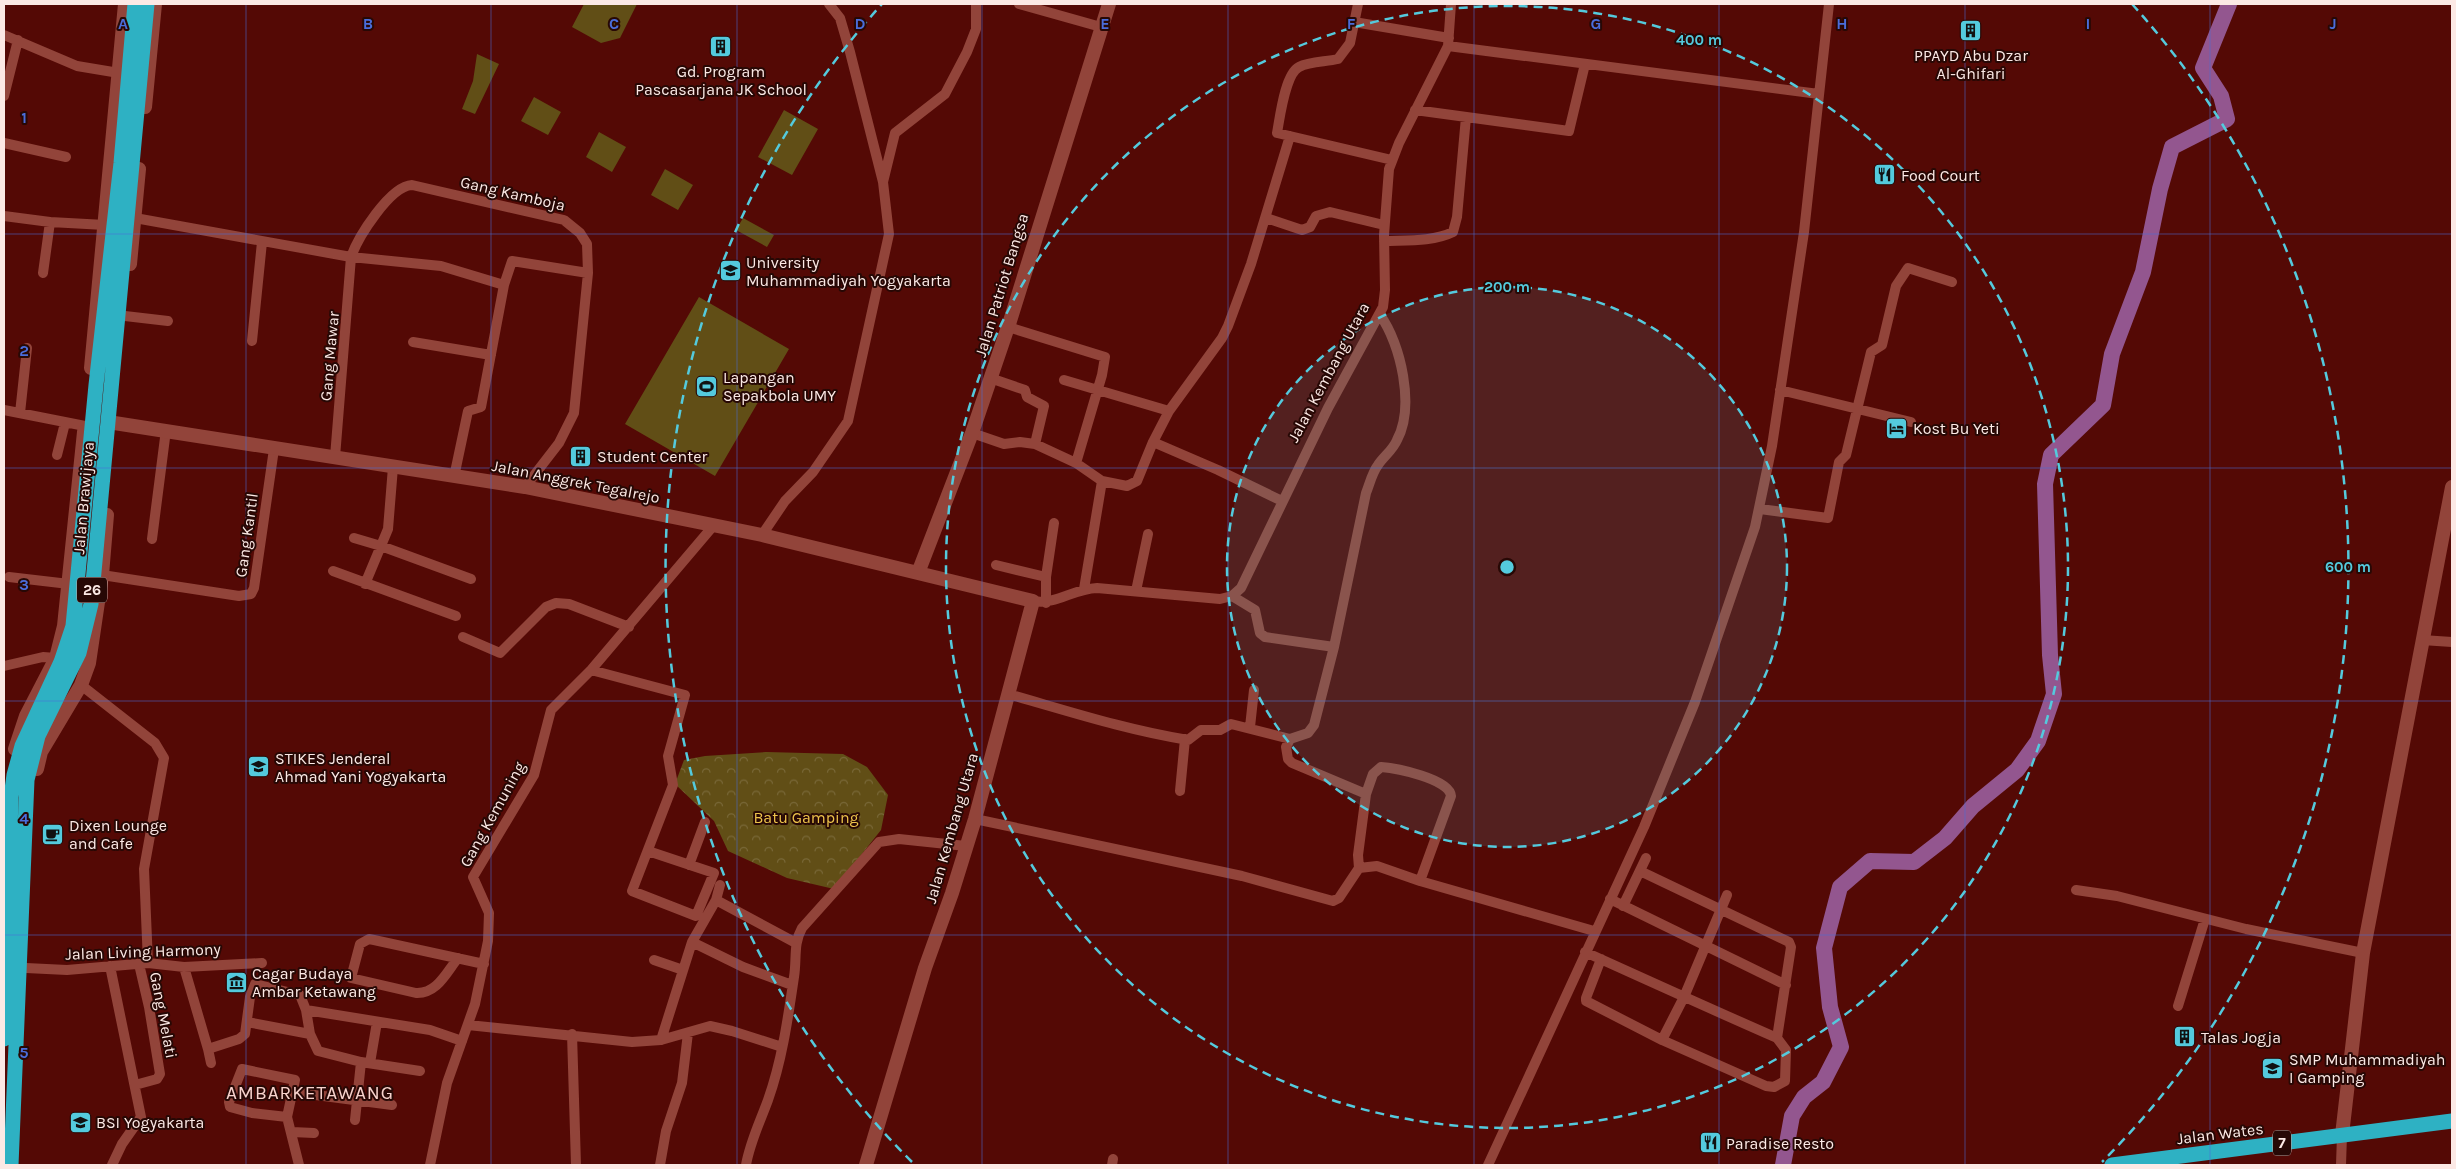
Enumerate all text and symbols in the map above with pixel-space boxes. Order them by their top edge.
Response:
text: A [118,14,128,33]
text: B [363,14,373,33]
text: C [609,14,619,33]
text: D [855,14,866,33]
text: E [1100,14,1110,33]
text: F [1347,14,1356,33]
text: G [1591,14,1601,33]
text: H [1836,14,1848,33]
text: I [2086,14,2090,33]
text: J [2329,14,2337,33]
building icon: PPAYD Abu Dzar Al-Ghifari [1959,19,1983,43]
text: 400 m [1676,31,1722,49]
building icon: Gd. Program Pascasarjana JK School [709,35,733,59]
place label: PPAYD Abu Dzar Al-Ghifari [1914,46,2028,83]
place label: Gd. Program Pascasarjana JK School [635,62,807,99]
text: 1 [21,108,27,127]
restaurant icon: Food Court [1873,163,1897,187]
place label: Food Court [1901,166,1980,185]
street label: Gang Kamboja [459,172,567,215]
street label: Jalan Patriot Bangsa [971,211,1032,359]
place label: University Muhammadiyah Yogyakarta [746,253,951,290]
school or university icon: University Muhammadiyah Yogyakarta [718,259,742,283]
text: 200 m [1484,278,1530,296]
street label: Jalan Kembang Utara [1284,299,1373,445]
street label: Gang Mawar [316,310,343,402]
text: 2 [19,341,29,360]
place label: Lapangan Sepakbola UMY [723,368,836,405]
sports icon: Lapangan Sepakbola UMY [695,374,719,398]
hotel icon: Kost Bu Yeti [1885,416,1909,440]
place label: Kost Bu Yeti [1913,419,2000,438]
street label: Jalan Brawijaya [69,441,98,555]
building icon: Student Center [569,444,593,468]
place label: Student Center [597,447,707,466]
street label: Jalan Anggrek Tegalrejo [490,456,662,507]
street label: Gang Kantil [231,492,262,579]
centre of rings [1498,558,1516,576]
text: 600 m [2325,558,2371,576]
text: 3 [19,575,29,594]
road number: 26 [77,578,107,602]
place label: STIKES Jenderal Ahmad Yani Yogyakarta [275,749,446,786]
street label: Jalan Kembang Utara [921,751,982,906]
school or university icon: STIKES Jenderal Ahmad Yani Yogyakarta [247,755,271,779]
street label: Gang Kemuning [456,758,529,870]
park label: Batu Gamping [753,808,859,827]
text: 4 [19,809,29,828]
place label: Dixen Lounge and Cafe [69,816,167,853]
cafe icon: Dixen Lounge and Cafe [41,822,65,846]
street label: Jalan Living Harmony [65,939,222,964]
place label: Cagar Budaya Ambar Ketawang [252,964,376,1001]
street label: Gang Melati [146,970,181,1060]
museum icon: Cagar Budaya Ambar Ketawang [224,970,248,994]
building icon: Talas Jogja [2173,1025,2197,1049]
place label: Talas Jogja [2201,1028,2281,1047]
text: 5 [19,1043,29,1062]
place label: SMP Muhammadiyah I Gamping [2289,1050,2446,1087]
school or university icon: SMP Muhammadiyah I Gamping [2261,1056,2285,1080]
district label: AMBARKETAWANG [226,1082,394,1104]
school or university icon: BSI Yogyakarta [68,1110,92,1134]
place label: BSI Yogyakarta [96,1113,204,1132]
street label: Jalan Wates [2176,1119,2265,1148]
road number: 7 [2273,1130,2291,1156]
restaurant icon: Paradise Resto [1698,1131,1722,1155]
place label: Paradise Resto [1726,1134,1834,1153]

